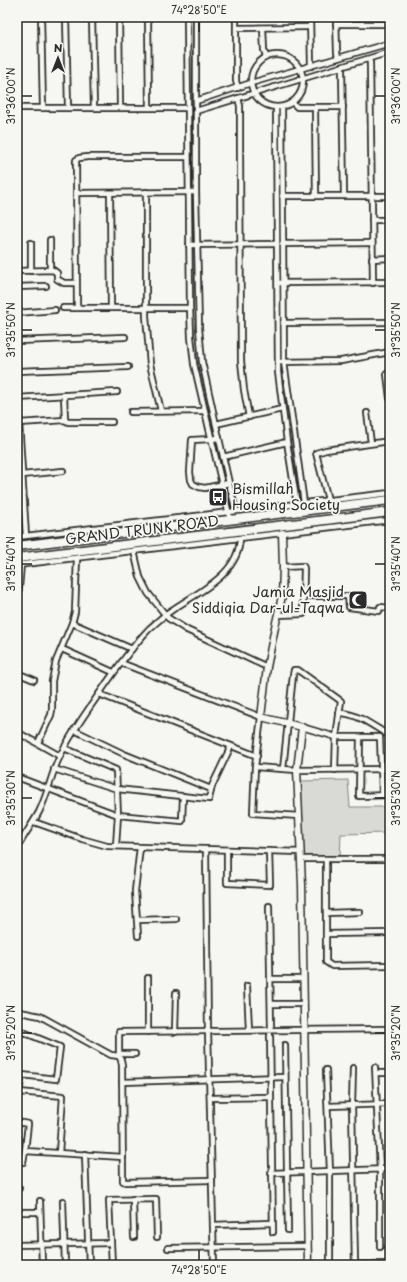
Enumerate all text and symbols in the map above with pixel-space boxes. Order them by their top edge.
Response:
text: 74°28'50"E [171,2,227,17]
north arrow [38,38,78,78]
text: N [54,39,63,56]
text: 31°36'00"N [3,67,18,125]
text: 31°36'00"N [388,67,403,125]
text: 31°35'50"N [3,302,18,358]
text: 31°35'50"N [388,302,403,358]
place label: Bismillah Housing Society [232,478,340,515]
bus stop icon: Bismillah Housing Society [207,486,229,508]
street label: GRAND TRUNK ROAD [64,510,220,549]
text: 31°35'40"N [3,536,18,592]
text: 31°35'40"N [388,536,403,592]
place label: Jamia Masjid Siddiqia Dar-ul-Taqwa [192,581,344,618]
mosque icon: Jamia Masjid Siddiqia Dar-ul-Taqwa [347,589,369,611]
text: 31°35'30"N [3,770,18,826]
text: 31°35'30"N [388,770,403,826]
text: 31°35'20"N [3,1005,18,1061]
text: 31°35'20"N [388,1005,403,1061]
text: 74°28'50"E [171,1262,227,1277]

